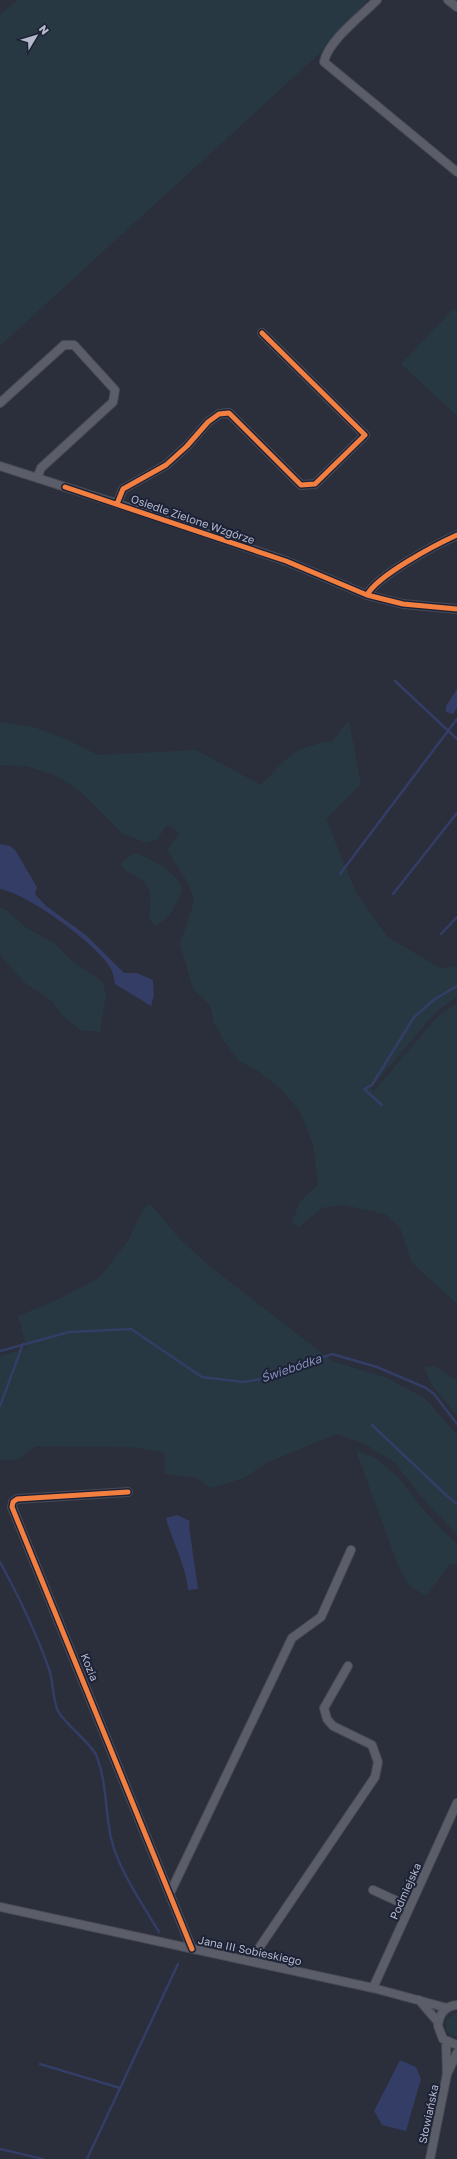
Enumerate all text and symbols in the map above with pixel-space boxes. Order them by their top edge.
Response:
north arrow [16,16,56,56]
text: N [37,22,52,37]
street label: Osiedle Zielone Wzgórze [129,492,257,546]
water label: Świebódka [259,1350,324,1385]
street label: Kozia [79,1651,101,1683]
street label: Podmiejska [387,1861,423,1921]
street label: Jana III Sobieskiego [197,1933,303,1967]
street label: Słowiańska [415,2083,441,2145]

